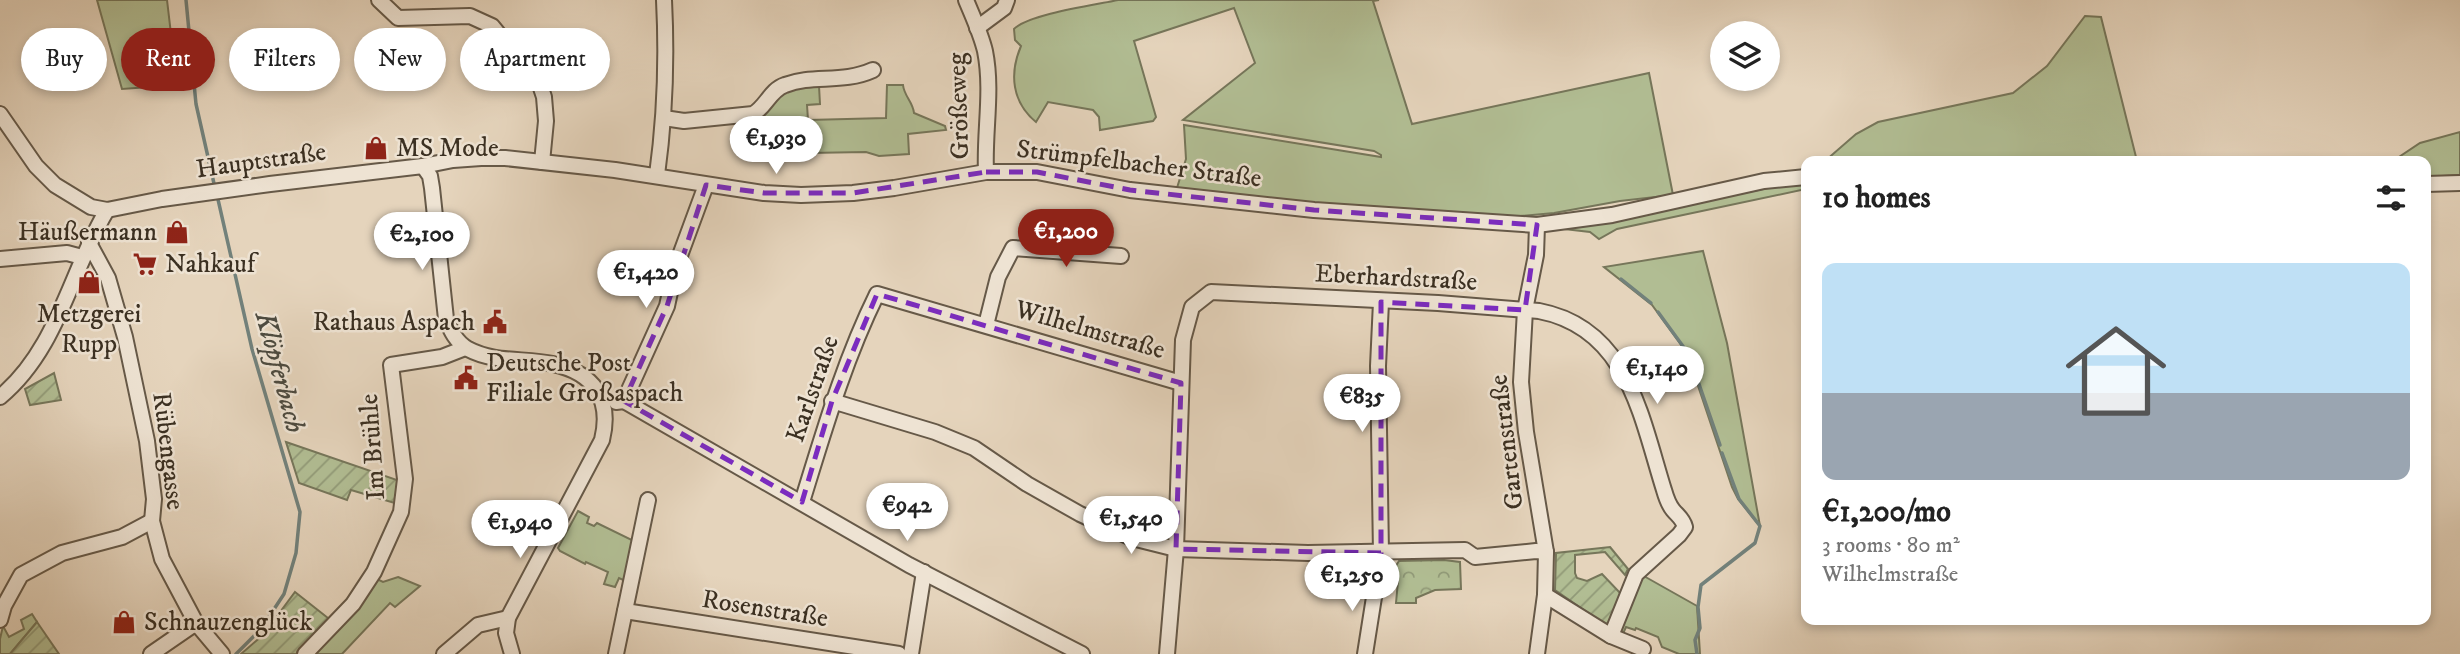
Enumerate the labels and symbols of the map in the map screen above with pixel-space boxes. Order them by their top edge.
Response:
street label: Größeweg [941,52,977,160]
pin: €1,930 [719,116,833,176]
place label: MS Mode [396,132,499,165]
street label: Strümpfelbacher Straße [1015,133,1263,195]
shop icon: MS Mode [362,134,390,162]
street label: Hauptstraße [194,136,328,186]
pin: €1,200 [1009,210,1123,269]
pin: €2,100 [365,212,479,272]
place label: Häußermann [18,216,157,249]
shop icon: Häußermann [163,218,191,246]
place label: Nahkauf [165,248,259,281]
supermarket icon: Nahkauf [131,250,159,278]
pin: €1,420 [589,250,703,310]
street label: Eberhardstraße [1314,257,1478,299]
shop icon: Metzgerei Rupp [75,268,103,296]
street label: Wilhelmstraße [1010,293,1169,367]
place label: Metzgerei Rupp [37,298,141,361]
water label: Klöpferbach [247,306,313,437]
place label: Rathaus Aspach [313,306,475,339]
public building icon: Rathaus Aspach [481,308,509,336]
street label: Karlstraße [779,331,847,447]
pin: €1,140 [1600,346,1714,406]
place label: Deutsche Post Filiale Großaspach [486,347,683,410]
public building icon: Deutsche Post Filiale Großaspach [452,364,480,392]
street label: Gartenstraße [1482,373,1532,511]
pin: €835 [1321,374,1403,434]
street label: Rübengasse [144,390,192,512]
street label: Im Brühle [353,393,393,501]
pin: €942 [866,484,948,543]
pin: €1,540 [1074,496,1188,556]
pin: €1,940 [463,500,577,560]
pin: €1,250 [1295,554,1409,613]
street label: Rosenstraße [700,583,830,635]
place label: Schnauzenglück [144,606,312,639]
shop icon: Schnauzenglück [110,608,138,636]

